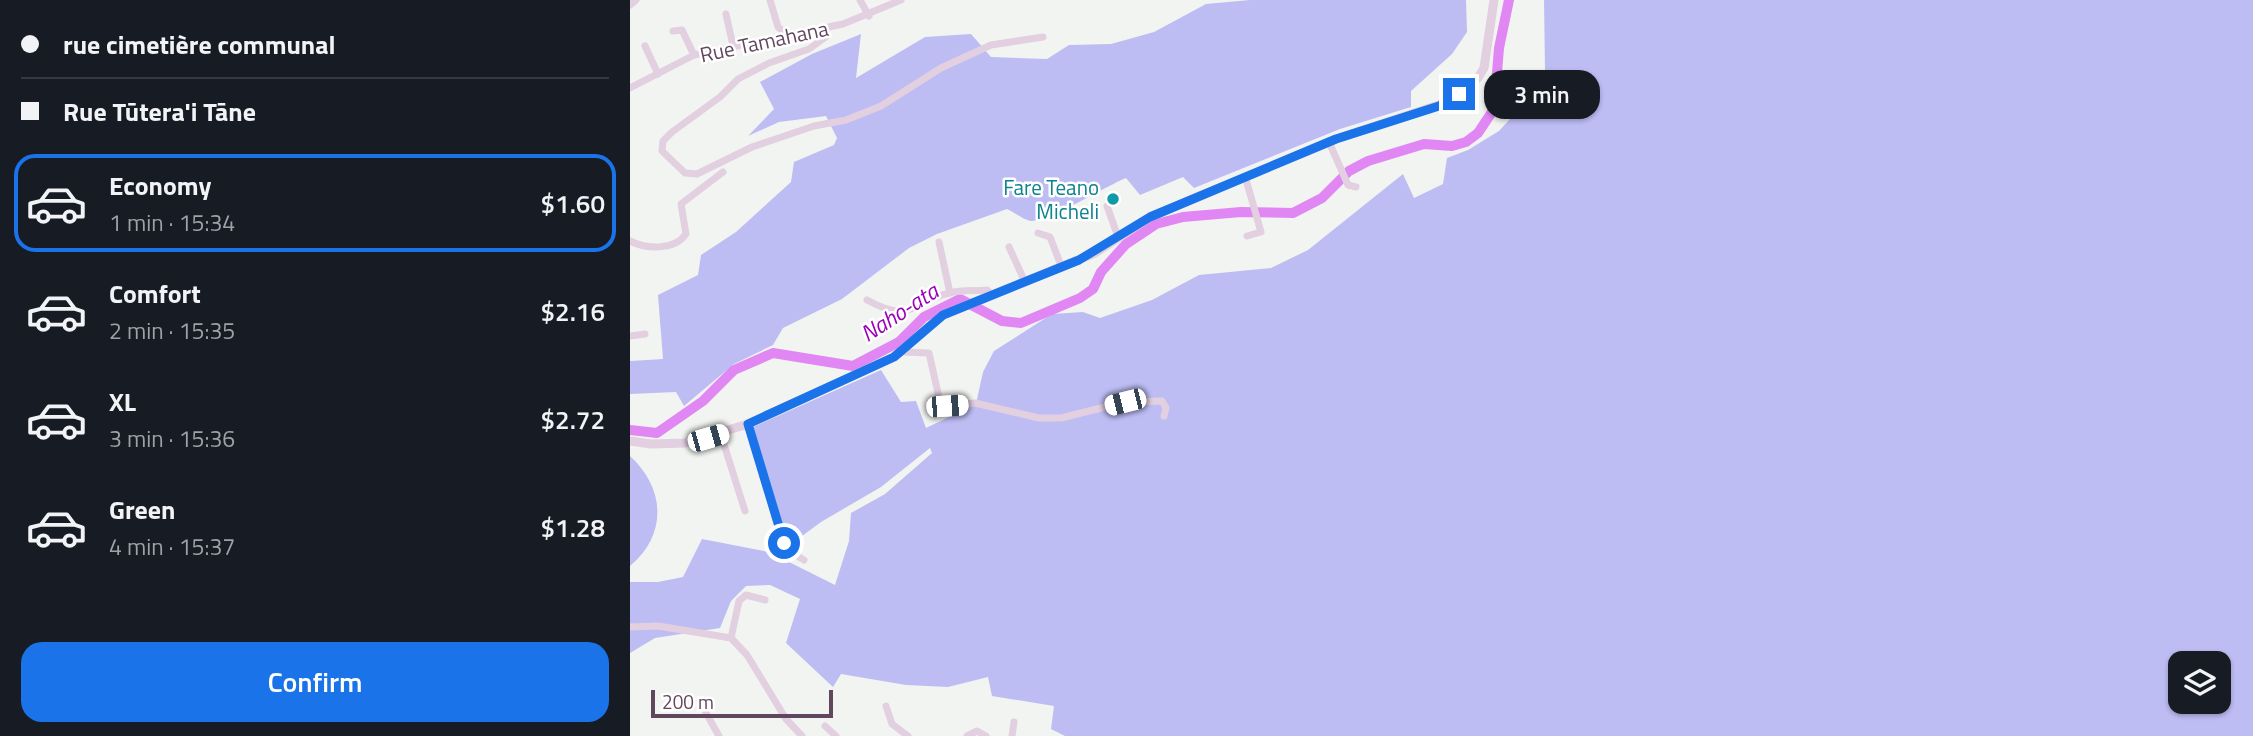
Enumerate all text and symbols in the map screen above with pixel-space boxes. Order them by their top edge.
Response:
street label: Rue Tamahana [697,12,832,70]
text: rue cimetière communal [63,25,336,64]
callout: 3 min [1484,70,1599,119]
text: 3 min [1514,77,1570,112]
route end [1443,78,1475,110]
text: Rue Tūtera'i Tāne [63,92,256,131]
text: Economy [109,166,211,205]
place label: Fare Teano Micheli [1003,171,1099,227]
icon: car [25,172,88,235]
text: $1.60 [541,184,605,223]
marker: Fare Teano Micheli [1105,191,1121,207]
text: 1 min · 15:34 [109,205,235,240]
water label: Naho-ata [853,273,946,350]
text: Comfort [109,274,201,313]
icon: car [25,280,88,343]
text: $2.16 [541,292,605,331]
text: 2 min · 15:35 [109,313,235,348]
text: XL [109,382,136,421]
car [1103,387,1148,417]
icon: car [25,388,88,451]
car [926,394,969,418]
text: $2.72 [541,400,605,439]
text: 3 min · 15:36 [109,421,235,456]
car [685,422,732,454]
text: Green [109,490,175,529]
icon: car [25,496,88,559]
text: $1.28 [541,508,605,547]
route start [768,527,800,559]
text: 4 min · 15:37 [109,529,235,564]
button: Confirm [21,642,609,722]
map controls [2168,651,2231,714]
button: layers [2168,651,2231,714]
scale bar [651,687,833,719]
text: 200 m [662,687,714,716]

